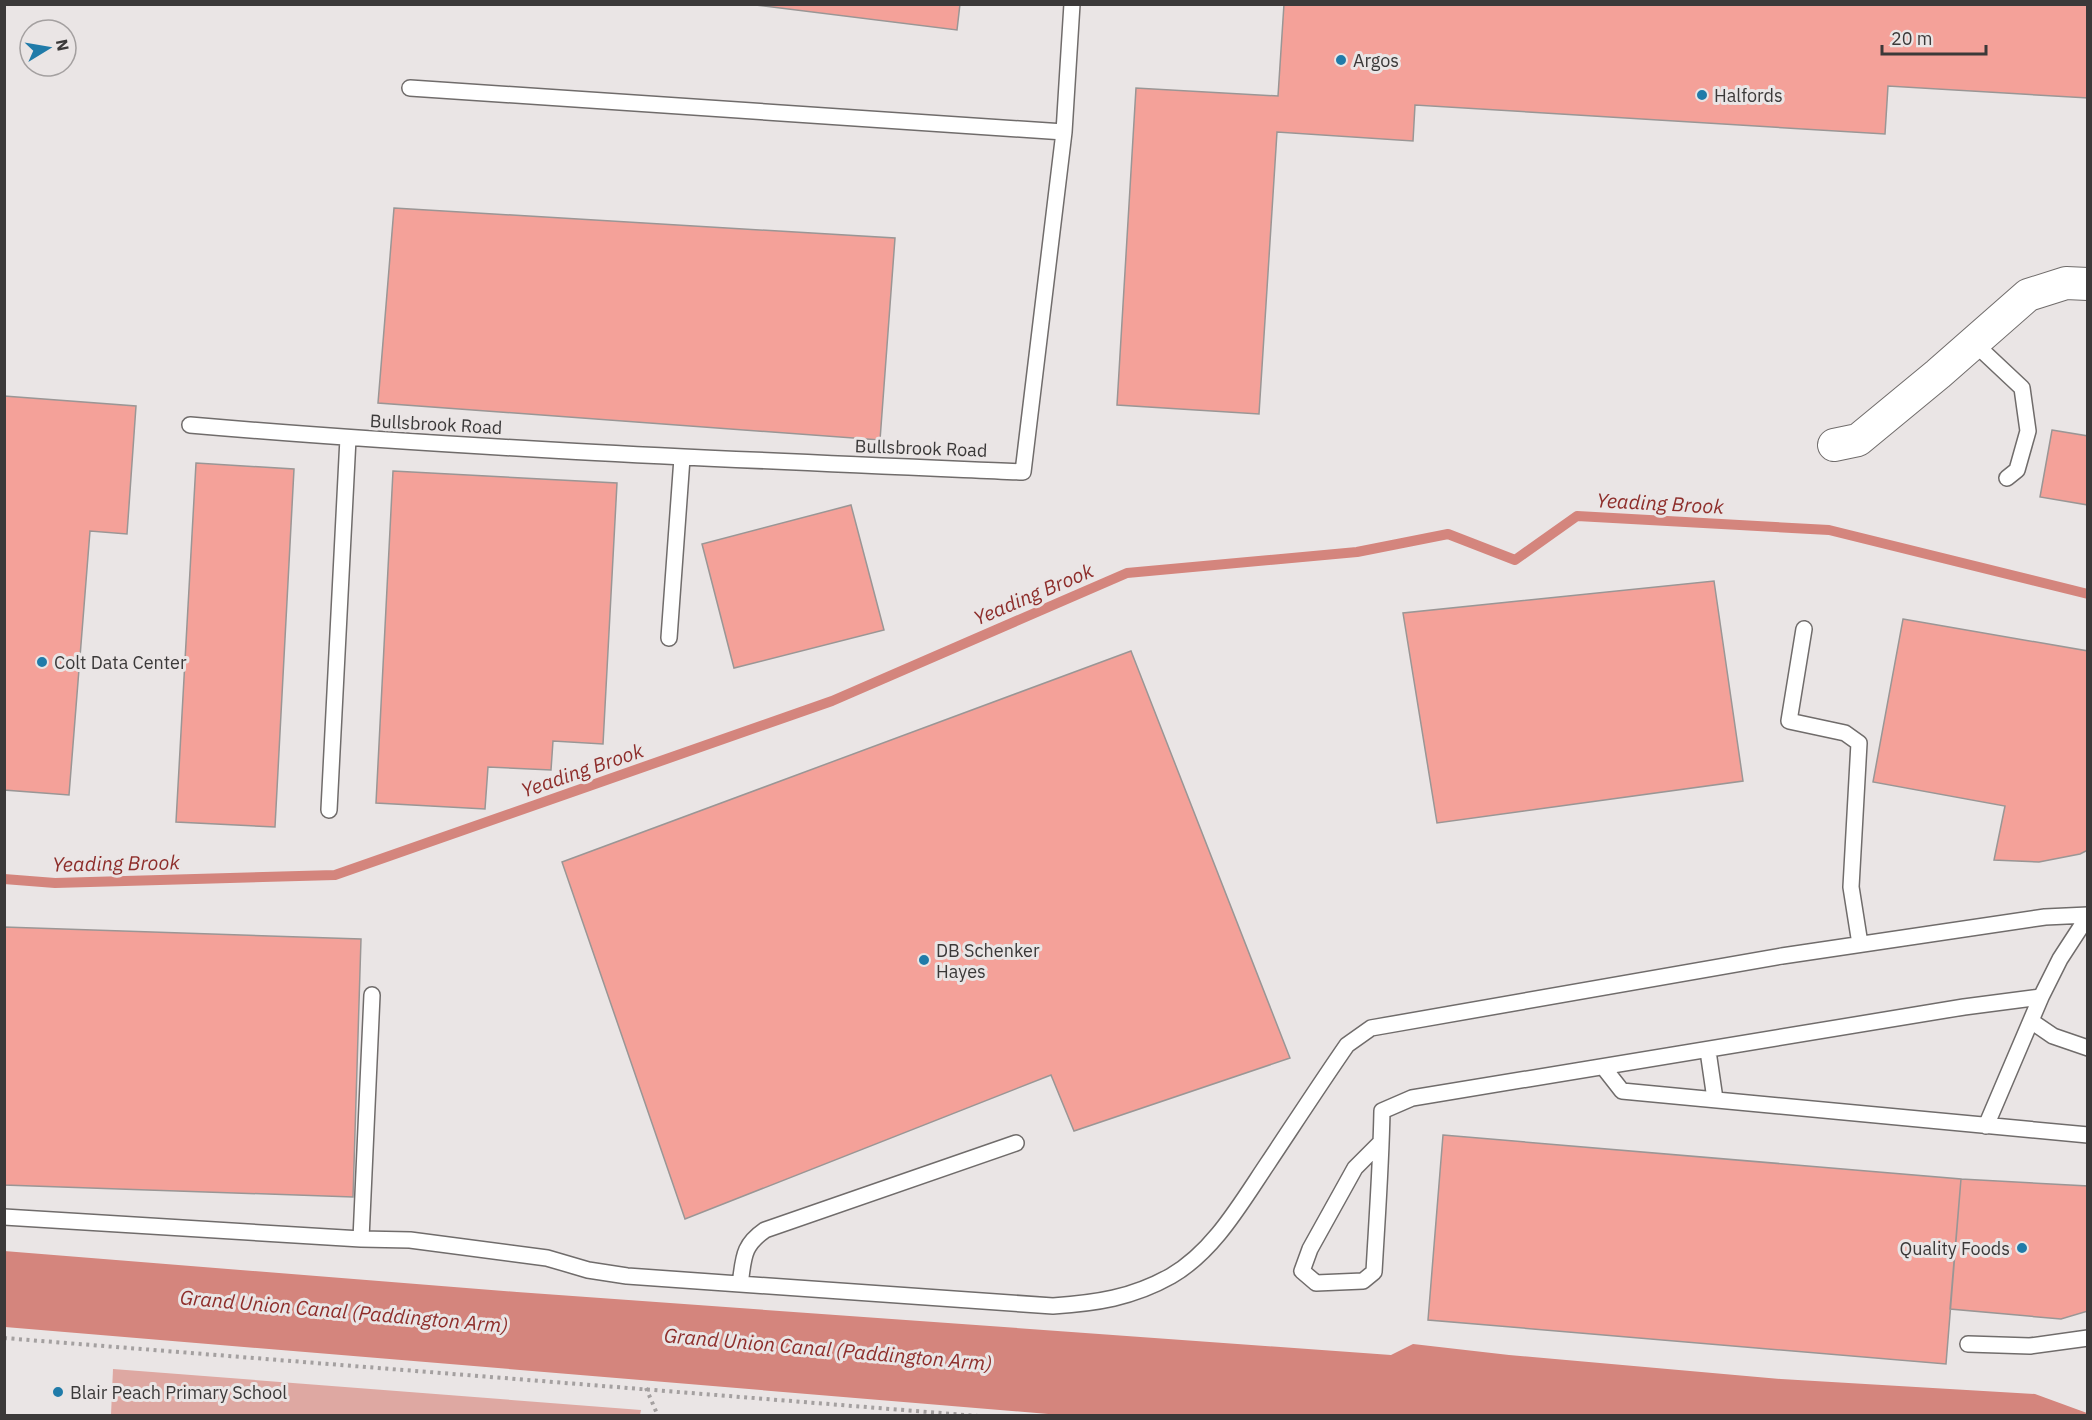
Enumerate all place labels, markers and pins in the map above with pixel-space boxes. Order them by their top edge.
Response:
place label: Argos [1353,49,1399,72]
marker: Argos [1334,53,1348,67]
place label: Halfords [1714,84,1783,107]
marker: Halfords [1695,88,1709,102]
place label: Colt Data Center [54,651,187,674]
marker: Colt Data Center [35,655,49,669]
place label: DB Schenker Hayes [936,939,1040,983]
marker: DB Schenker Hayes [917,953,931,967]
place label: Quality Foods [1899,1237,2010,1260]
marker: Quality Foods [2015,1241,2029,1255]
place label: Blair Peach Primary School [70,1381,287,1404]
marker: Blair Peach Primary School [51,1385,65,1399]

